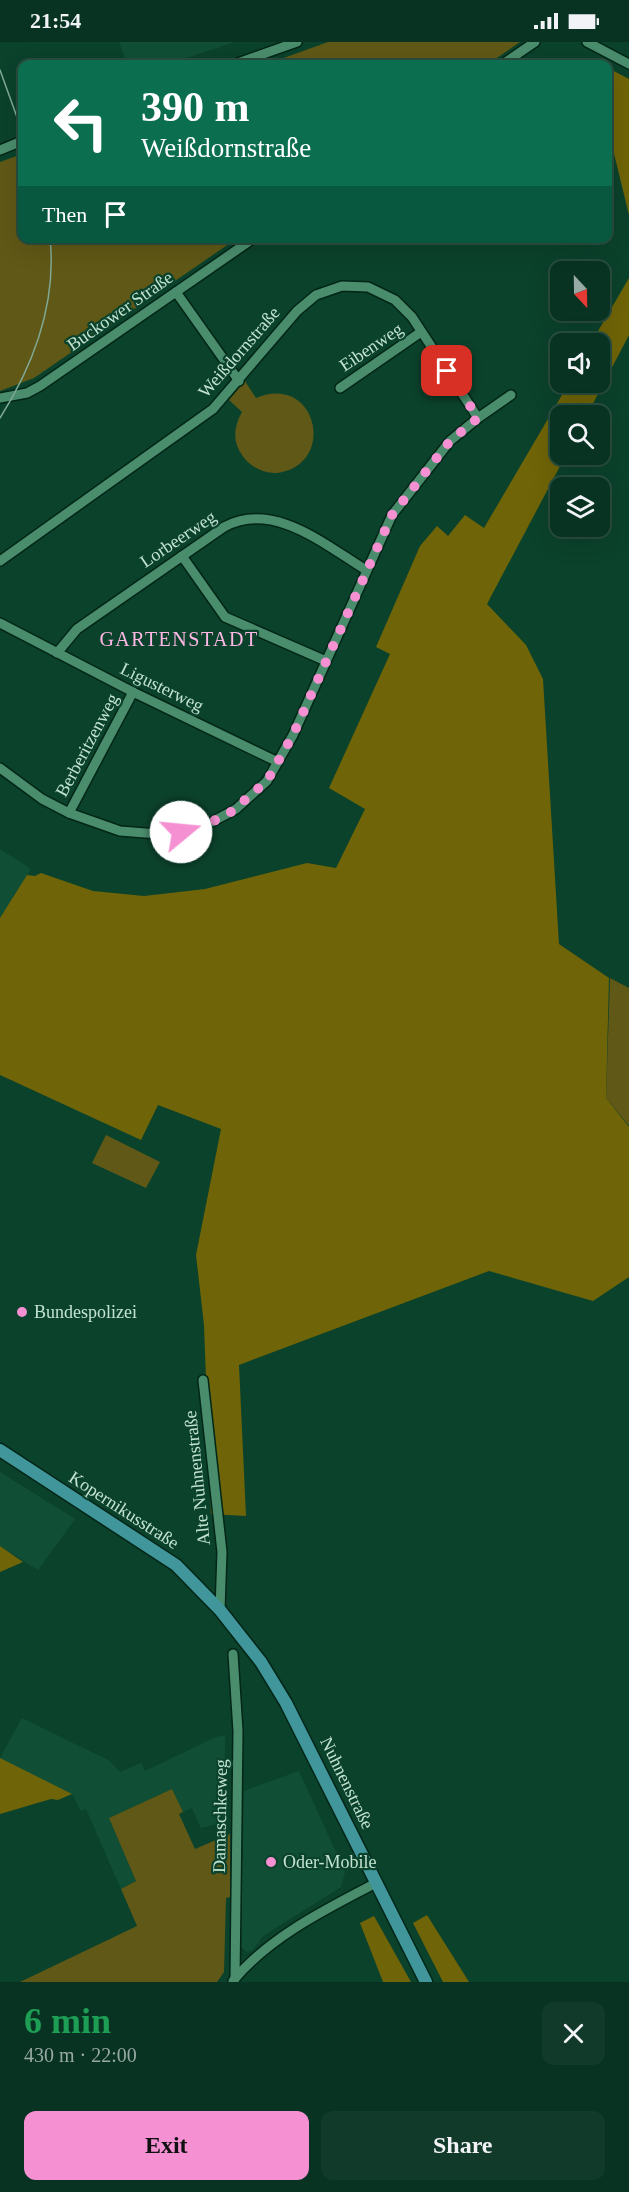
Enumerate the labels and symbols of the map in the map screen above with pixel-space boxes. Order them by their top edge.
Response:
north arrow [550,261,610,321]
street label: Buckower Straße [63,267,177,355]
street label: Weißdornstraße [194,303,284,401]
street label: Eibenweg [336,319,406,375]
pin [421,345,472,396]
street label: Lorbeerweg [136,506,220,572]
district label: GARTENSTADT [99,628,259,650]
street label: Ligusterweg [117,658,207,716]
street label: Berberitzenweg [51,690,123,800]
position arrow [149,800,213,864]
place label: Bundespolizei [34,1302,137,1322]
marker: Bundespolizei [15,1305,29,1319]
street label: Alte Nuhnenstraße [180,1410,214,1546]
street label: Kopernikusstraße [65,1467,183,1553]
street label: Nuhnenstraße [316,1734,378,1832]
street label: Damaschkeweg [209,1759,231,1873]
place label: Oder-Mobile [283,1852,377,1872]
marker: Oder-Mobile [264,1855,278,1869]

